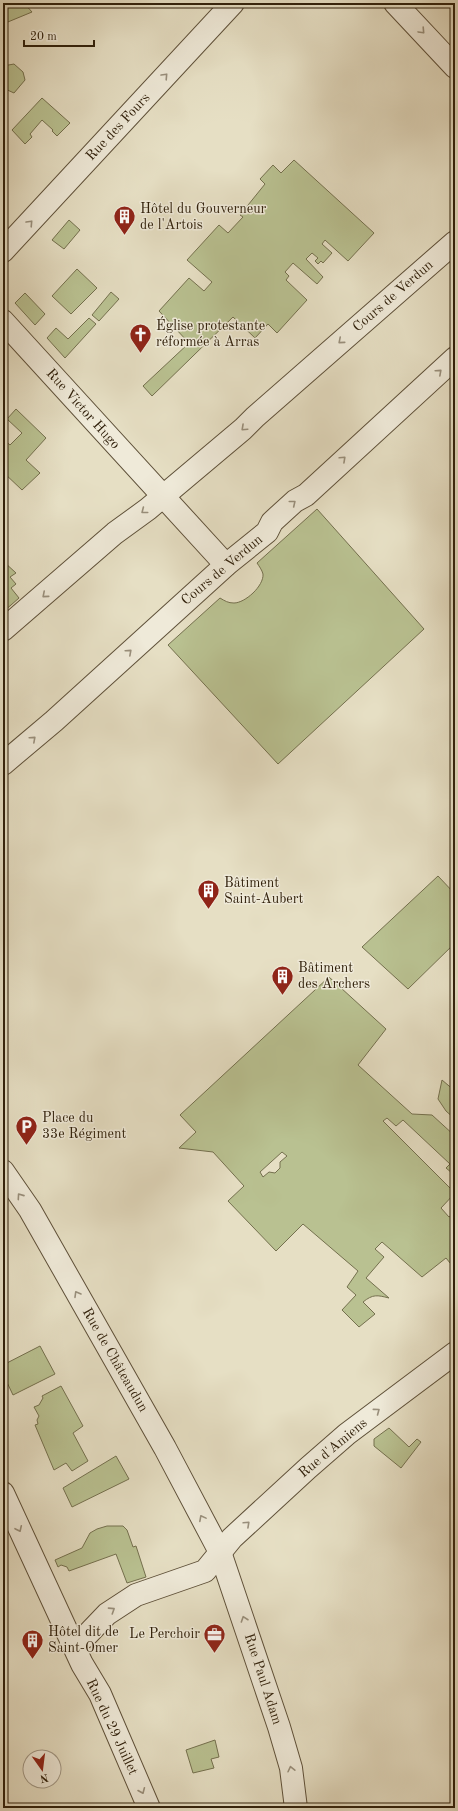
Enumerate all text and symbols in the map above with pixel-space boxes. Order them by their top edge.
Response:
scale bar [24,22,94,48]
one-way arrow [417,27,424,34]
text: 20 m [30,31,57,43]
one-way arrow [161,73,168,81]
street label: Rue des Fours [83,91,153,163]
place label: Hôtel du Gouverneur de l'Artois [140,202,267,232]
building icon: Hôtel du Gouverneur de l'Artois [111,204,137,237]
one-way arrow [25,220,32,227]
street label: Cours de Verdun [350,257,436,334]
place label: Église protestante réformée à Arras [156,316,265,349]
church icon: Église protestante réformée à Arras [127,321,153,354]
one-way arrow [338,337,346,344]
street label: Rue Victor Hugo [44,366,123,452]
one-way arrow [434,370,442,377]
one-way arrow [241,423,249,430]
one-way arrow [338,457,345,464]
one-way arrow [288,501,295,508]
one-way arrow [142,506,149,513]
street label: Cours de Verdun [179,532,266,608]
one-way arrow [43,590,50,597]
one-way arrow [125,650,132,657]
one-way arrow [28,737,36,744]
place label: Bâtiment Saint-Aubert [224,876,304,906]
building icon: Bâtiment Saint-Aubert [196,878,222,911]
place label: Bâtiment des Archers [298,961,370,991]
building icon: Bâtiment des Archers [269,963,295,996]
place label: Place du 33e Régiment [42,1111,127,1141]
parking icon: Place du 33e Régiment [14,1113,40,1146]
one-way arrow [18,1193,25,1200]
one-way arrow [75,1291,82,1298]
street label: Rue de Châteaudun [80,1306,151,1415]
one-way arrow [372,1409,379,1416]
street label: Rue d'Amiens [296,1416,370,1480]
one-way arrow [199,1515,207,1522]
one-way arrow [242,1521,250,1529]
one-way arrow [14,1524,22,1532]
one-way arrow [108,1607,115,1615]
one-way arrow [240,1615,249,1622]
office icon: Le Perchoir [202,1621,228,1654]
place label: Hôtel dit de Saint-Omer [48,1625,119,1655]
building icon: Hôtel dit de Saint-Omer [20,1627,46,1660]
place label: Le Perchoir [129,1627,200,1641]
street label: Rue Paul Adam [242,1632,284,1726]
street label: Rue du 29 Juillet [84,1677,140,1777]
north arrow [22,1749,62,1789]
one-way arrow [287,1766,295,1773]
text: N [38,1771,49,1784]
one-way arrow [137,1786,145,1794]

